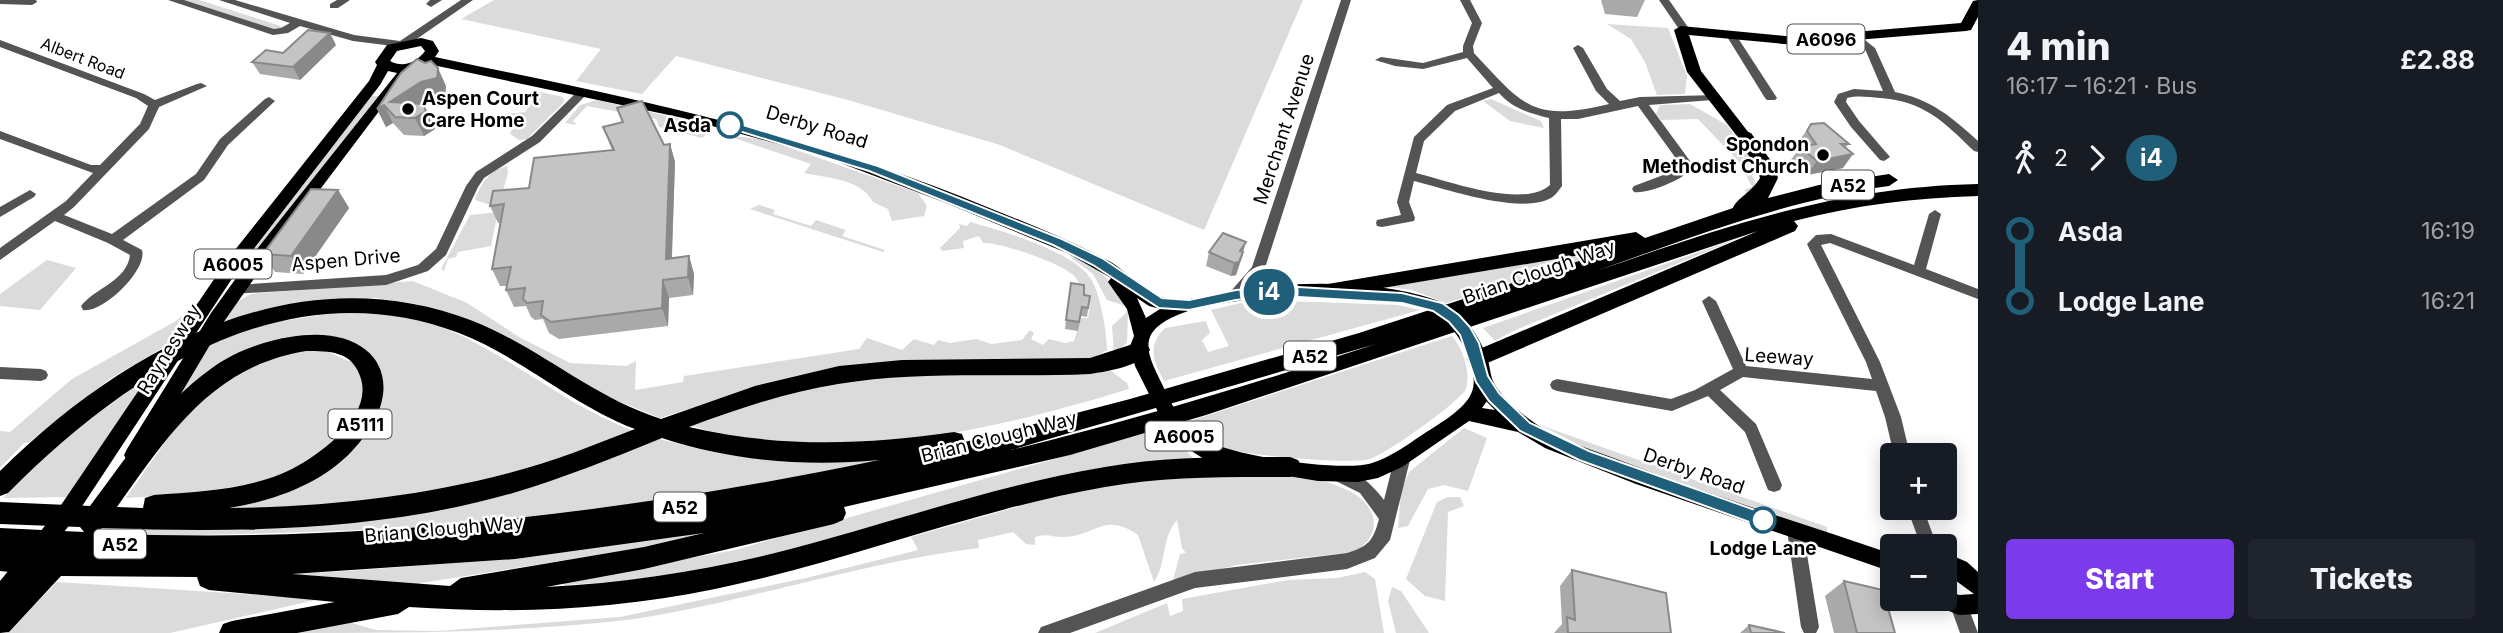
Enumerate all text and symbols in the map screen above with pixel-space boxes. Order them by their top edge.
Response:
text: 4 min [2006,23,2111,69]
road number: A6096 [1787,24,1864,54]
street label: Albert Road [38,33,128,83]
text: £2.88 [2400,44,2475,75]
street label: Merchant Avenue [1249,51,1319,207]
text: 16:17 – 16:21 · Bus [2006,72,2197,100]
place label: Aspen Court Care Home [422,87,539,132]
marker: Aspen Court Care Home [400,101,416,117]
street label: Derby Road [763,101,871,153]
marker: Asda [717,112,743,138]
place label: Asda [663,114,711,137]
place label: Spondon Methodist Church [1642,133,1809,178]
icon: walk [2006,139,2044,177]
icon: forward [2078,139,2116,177]
text: i4 [2140,143,2163,172]
text: 2 [2054,144,2068,172]
marker: Spondon Methodist Church [1815,147,1831,163]
road number: A52 [1822,170,1874,200]
text: Asda [2058,216,2123,247]
text: 16:19 [2421,217,2475,245]
street label: Brian Clough Way [1460,235,1619,309]
street label: Aspen Drive [290,244,402,276]
road number: A6005 [194,250,272,278]
line badge: i4 [1238,269,1300,315]
text: i4 [1258,277,1280,306]
text: Lodge Lane [2058,286,2205,317]
text: 16:21 [2421,287,2475,315]
street label: Raynesway [132,299,206,398]
road number: A52 [1284,342,1336,370]
street label: Leeway [1744,343,1815,371]
street label: Brian Clough Way [919,406,1080,467]
road number: A5111 [328,410,392,438]
road number: A6005 [1146,422,1222,450]
street label: Derby Road [1640,443,1748,499]
map controls [1880,443,1957,611]
button: + [1880,443,1957,520]
road number: A52 [654,492,706,522]
marker: Lodge Lane [1750,507,1776,533]
street label: Brian Clough Way [363,511,525,547]
road number: A52 [94,530,146,558]
button: − [1880,534,1957,611]
place label: Lodge Lane [1709,537,1817,560]
button: Start [2006,539,2234,619]
button: Tickets [2248,539,2475,619]

